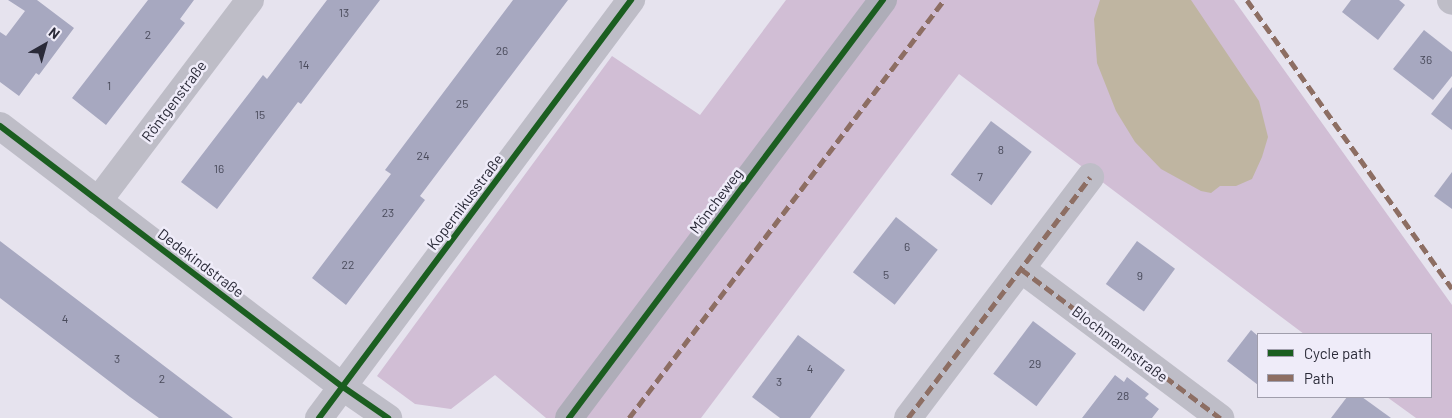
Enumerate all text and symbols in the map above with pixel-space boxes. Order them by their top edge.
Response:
house number: 13 [339,6,349,20]
north arrow [20,20,70,70]
text: N [46,23,63,42]
house number: 2 [145,28,151,42]
house number: 26 [496,44,508,58]
house number: 36 [1420,53,1432,67]
street label: Röntgenstraße [138,57,210,145]
house number: 14 [299,58,309,72]
house number: 1 [107,79,111,93]
house number: 25 [456,97,468,111]
house number: 15 [255,108,265,122]
house number: 8 [998,143,1004,157]
house number: 24 [416,149,430,163]
street label: Kopernikusstraße [423,151,507,253]
house number: 16 [214,162,224,176]
street label: Möncheweg [686,165,746,237]
house number: 7 [977,170,983,184]
house number: 23 [382,206,394,220]
street label: Dedekindstraße [154,225,248,301]
house number: 6 [904,240,910,254]
house number: 22 [342,258,354,272]
house number: 5 [883,268,889,282]
house number: 9 [1137,269,1143,283]
street label: Blochmannstraße [1069,302,1171,386]
house number: 4 [62,312,68,326]
legend [1257,333,1432,398]
text: Cycle path [1304,344,1371,362]
house number: 3 [114,352,120,366]
house number: 29 [1029,357,1041,371]
house number: 4 [807,362,813,376]
text: Path [1304,369,1334,387]
house number: 2 [159,372,165,386]
house number: 3 [776,375,782,389]
house number: 28 [1117,389,1129,403]

